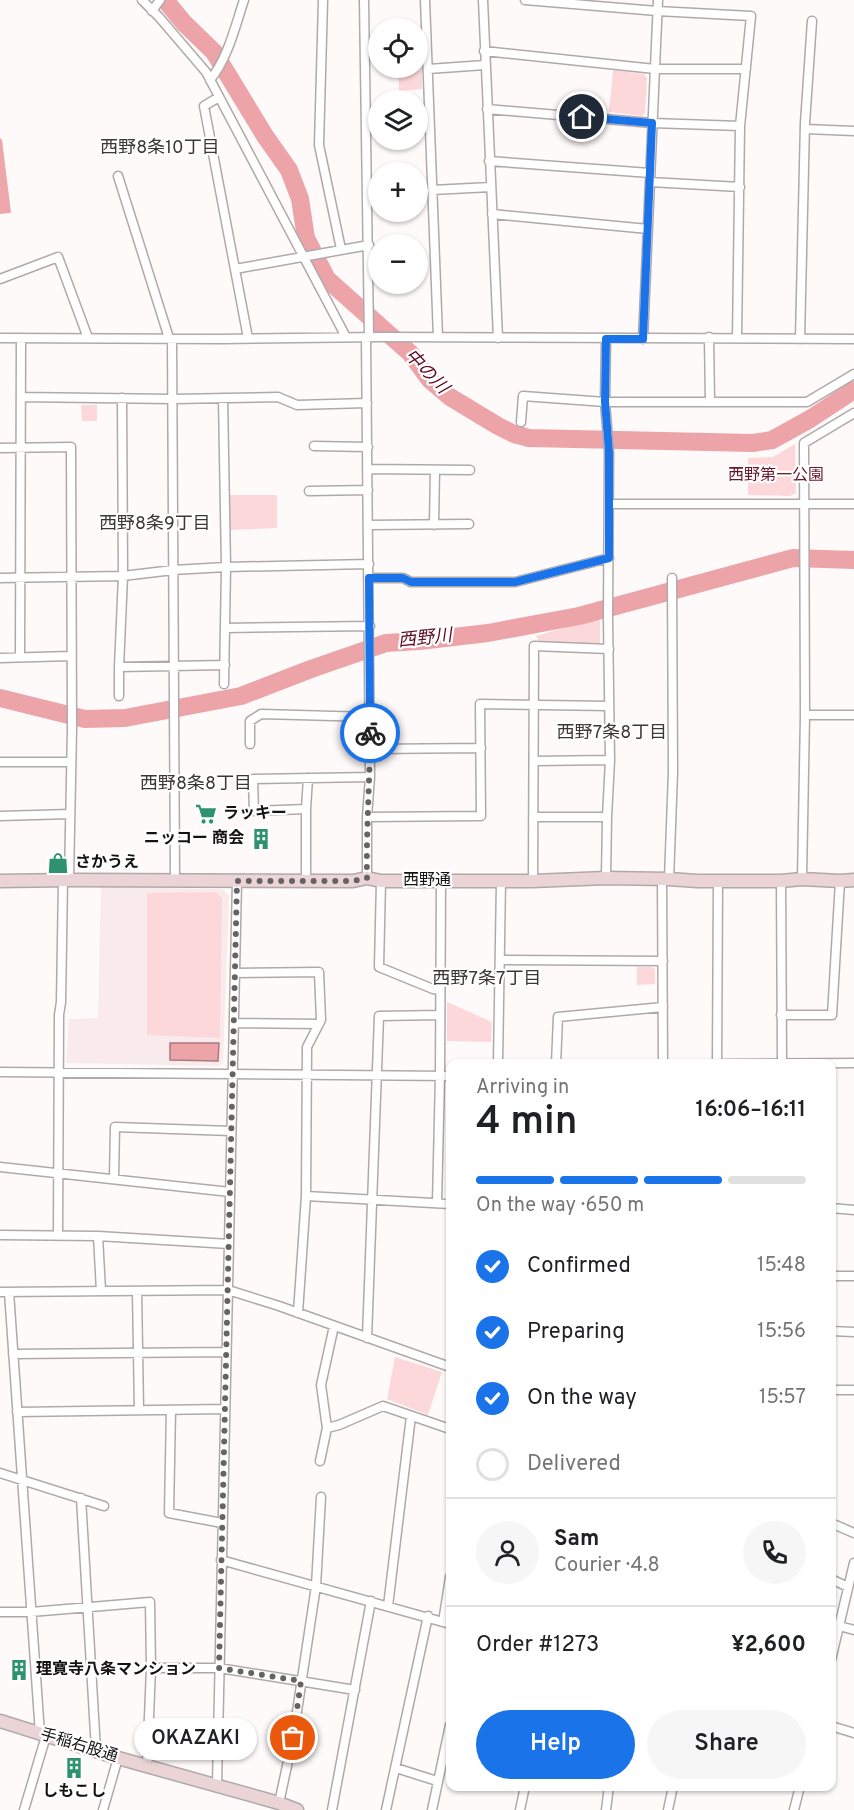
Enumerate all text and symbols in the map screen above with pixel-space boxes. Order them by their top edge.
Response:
map controls [368,18,428,294]
button: locate [368,18,428,78]
button: layers [368,90,428,150]
pin [556,91,607,142]
icon: home [565,100,598,133]
district label: 西野8条10丁目 [100,137,220,160]
button: + [368,162,428,222]
button: − [368,234,428,294]
water label: 中の川 [399,345,454,401]
park label: 西野第一公園 [728,466,824,486]
district label: 西野8条9丁目 [99,513,211,536]
water label: 西野川 [397,625,455,653]
courier [340,703,400,763]
icon: bike [354,717,387,750]
district label: 西野7条8丁目 [557,722,667,745]
district label: 西野8条8丁目 [140,773,252,796]
supermarket icon: ラッキー [194,802,218,826]
place label: ラッキー [223,804,287,824]
building icon: ニッコー 商会 [249,827,273,851]
place label: ニッコー 商会 [144,829,244,849]
shop icon: さかうえ [46,851,70,875]
place label: さかうえ [75,853,139,873]
street label: 西野通 [403,871,451,891]
district label: 西野7条7丁目 [433,968,541,991]
text: Arriving in [476,1075,569,1101]
text: 16:06–16:11 [696,1097,806,1124]
text: 4 min [476,1099,577,1148]
text: On the way · 650 m [476,1193,644,1219]
icon: check [476,1250,509,1283]
text: Confirmed [527,1253,631,1280]
text: 15:48 [757,1253,806,1279]
icon: check [476,1316,509,1349]
text: Preparing [527,1319,625,1346]
text: 15:56 [757,1319,806,1345]
icon: check [476,1382,509,1415]
text: On the way [527,1385,637,1412]
text: 15:57 [759,1385,806,1411]
text: Delivered [527,1451,621,1478]
button: person [476,1521,539,1584]
button: phone [743,1521,806,1584]
text: Sam [554,1526,599,1553]
text: Courier · 4.8 [554,1553,660,1579]
text: Order #1273 [476,1632,599,1659]
text: ¥2,600 [731,1632,806,1659]
building icon: 理寛寺八条マンション [7,1658,31,1682]
place label: 理寛寺八条マンション [36,1660,196,1680]
button: Help [476,1710,635,1779]
button: Share [647,1710,806,1779]
pin [267,1712,318,1763]
callout: OKAZAKI [134,1717,257,1759]
icon: bag [276,1721,309,1754]
street label: 手稲右股通 [38,1725,120,1767]
text: OKAZAKI [151,1726,240,1752]
building icon: しもこし [62,1756,86,1780]
place label: しもこし [42,1782,106,1802]

